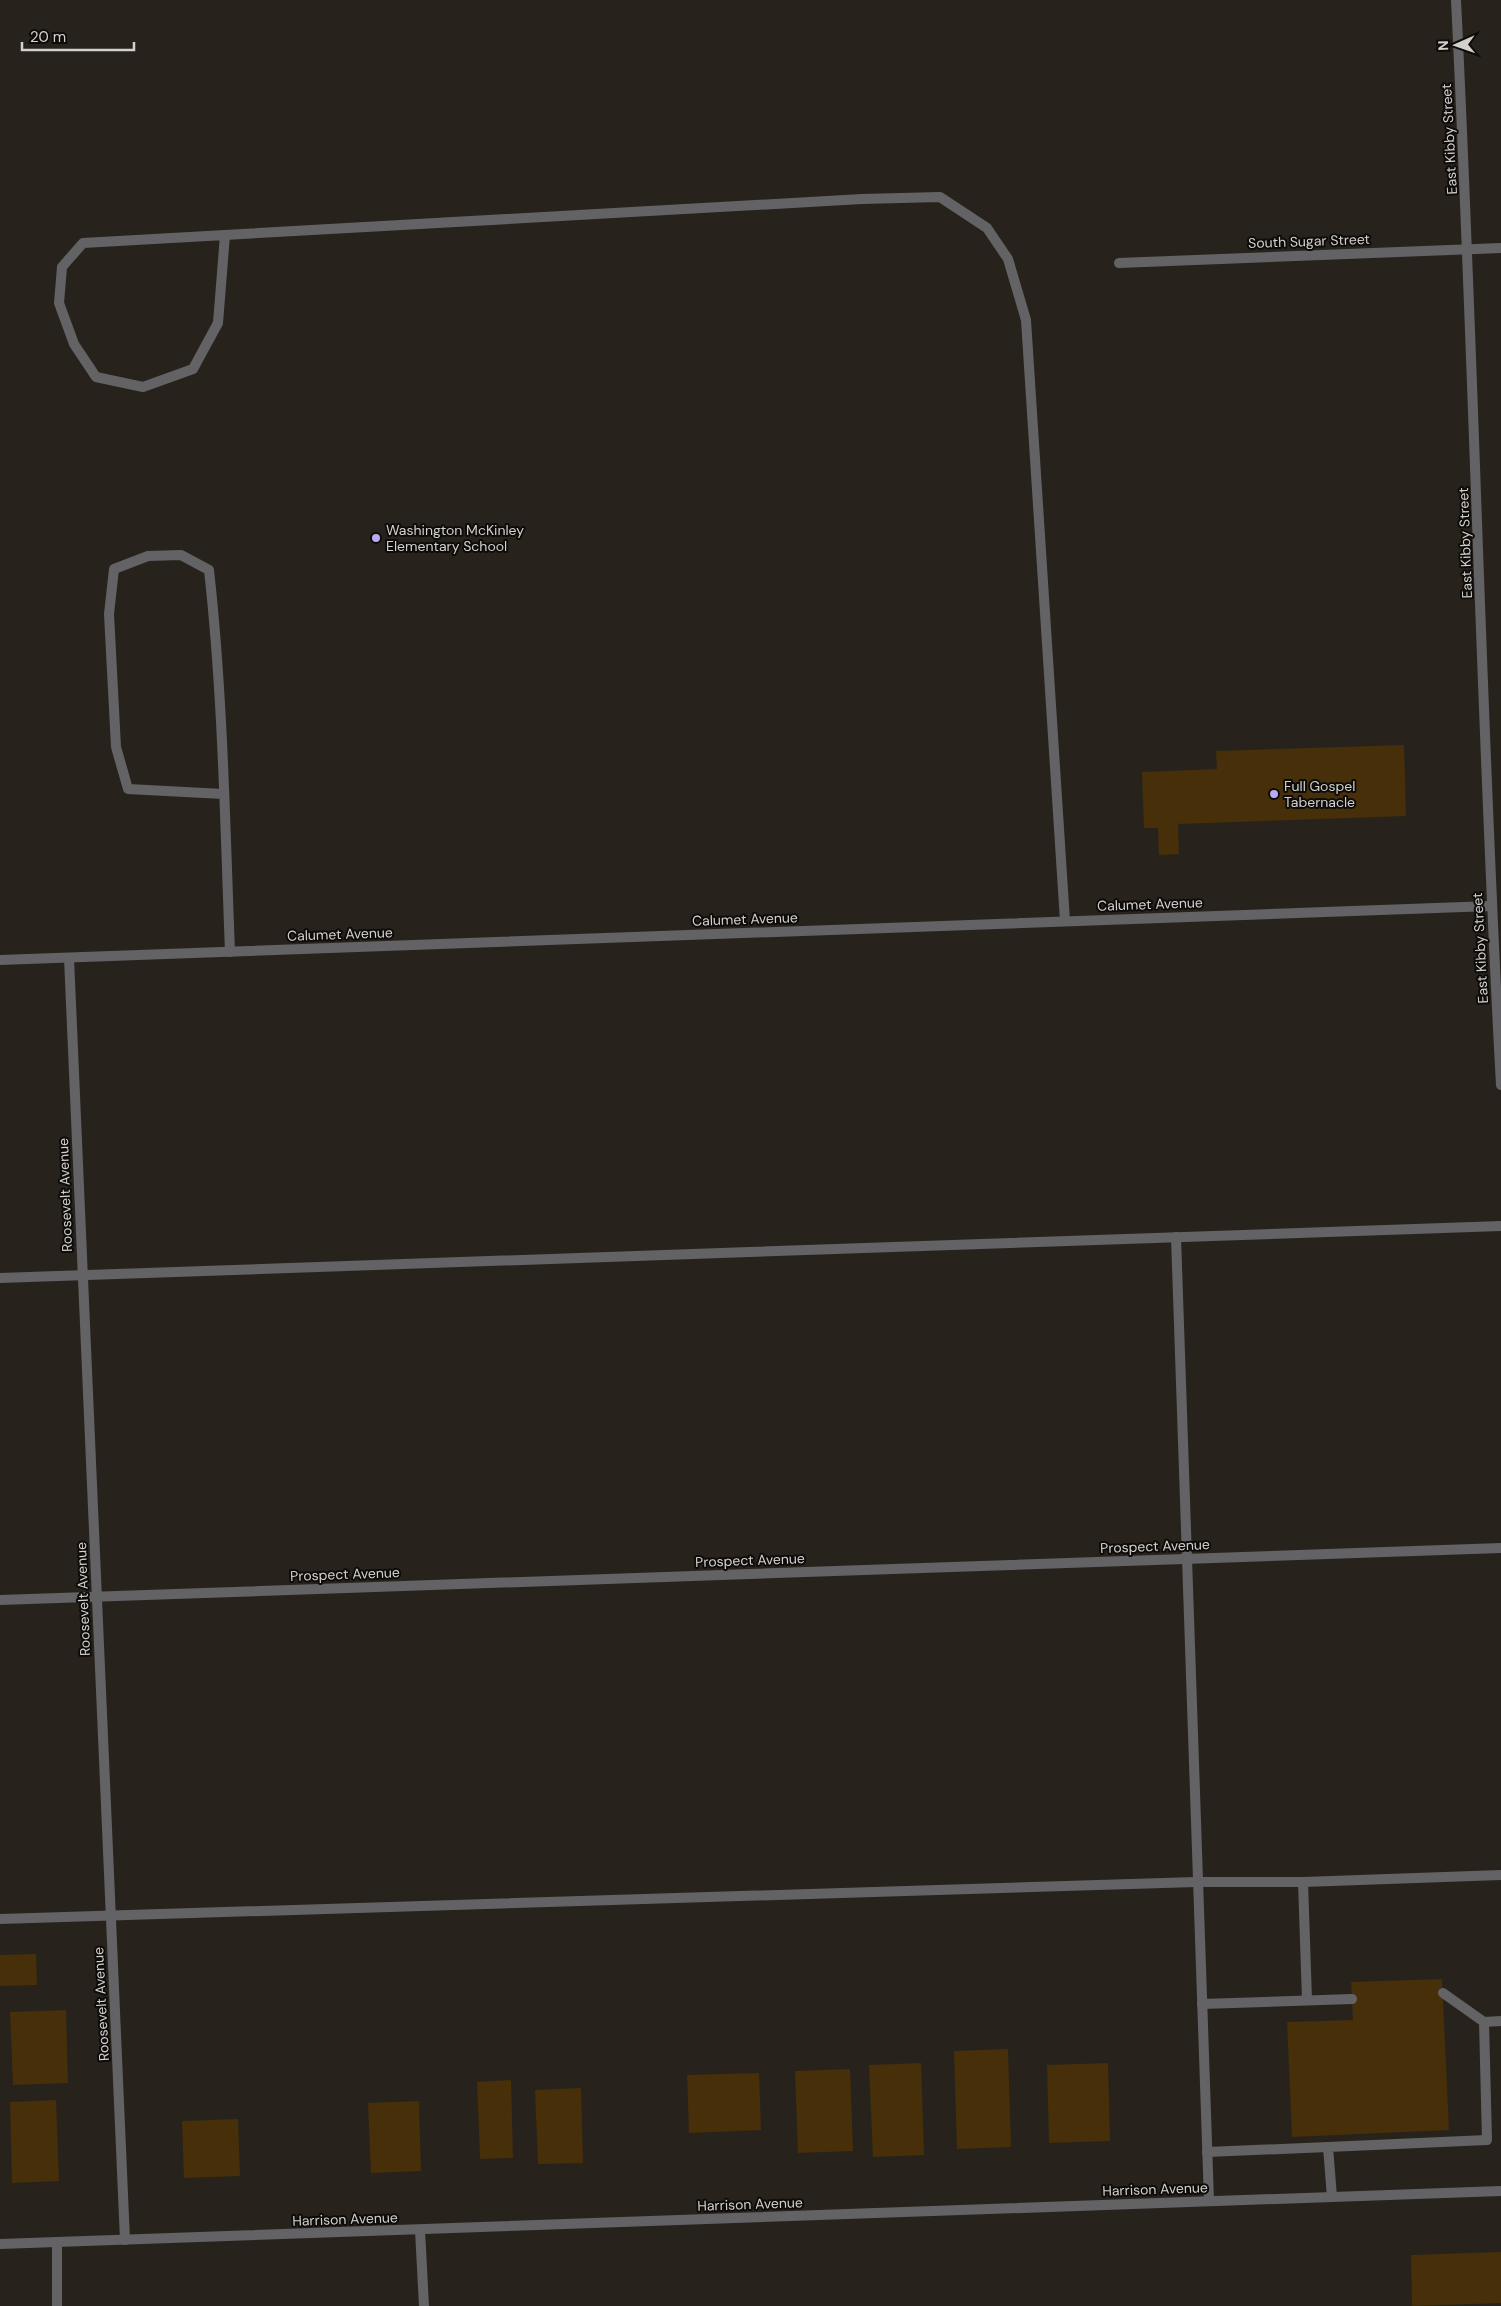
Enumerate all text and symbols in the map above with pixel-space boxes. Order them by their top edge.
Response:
scale bar [22,20,135,52]
north arrow [1431,20,1481,70]
text: 20 m [30,27,66,47]
text: N [1434,40,1452,51]
street label: East Kibby Street [1437,83,1461,195]
street label: South Sugar Street [1248,230,1370,252]
street label: East Kibby Street [1454,487,1476,599]
place label: Washington McKinley Elementary School [386,521,524,555]
marker: Washington McKinley Elementary School [370,532,382,544]
place label: Full Gospel Tabernacle [1284,777,1355,811]
marker: Full Gospel Tabernacle [1268,788,1280,800]
street label: East Kibby Street [1468,892,1492,1004]
street label: Calumet Avenue [1097,893,1203,915]
street label: Calumet Avenue [692,908,798,930]
street label: Calumet Avenue [287,923,393,945]
street label: Roosevelt Avenue [54,1138,76,1252]
street label: Prospect Avenue [1100,1535,1210,1557]
street label: Roosevelt Avenue [72,1542,94,1656]
street label: Prospect Avenue [695,1549,805,1571]
street label: Prospect Avenue [290,1563,400,1585]
street label: Roosevelt Avenue [89,1947,113,2061]
street label: Harrison Avenue [1102,2178,1208,2200]
street label: Harrison Avenue [697,2193,803,2215]
street label: Harrison Avenue [292,2208,398,2230]

